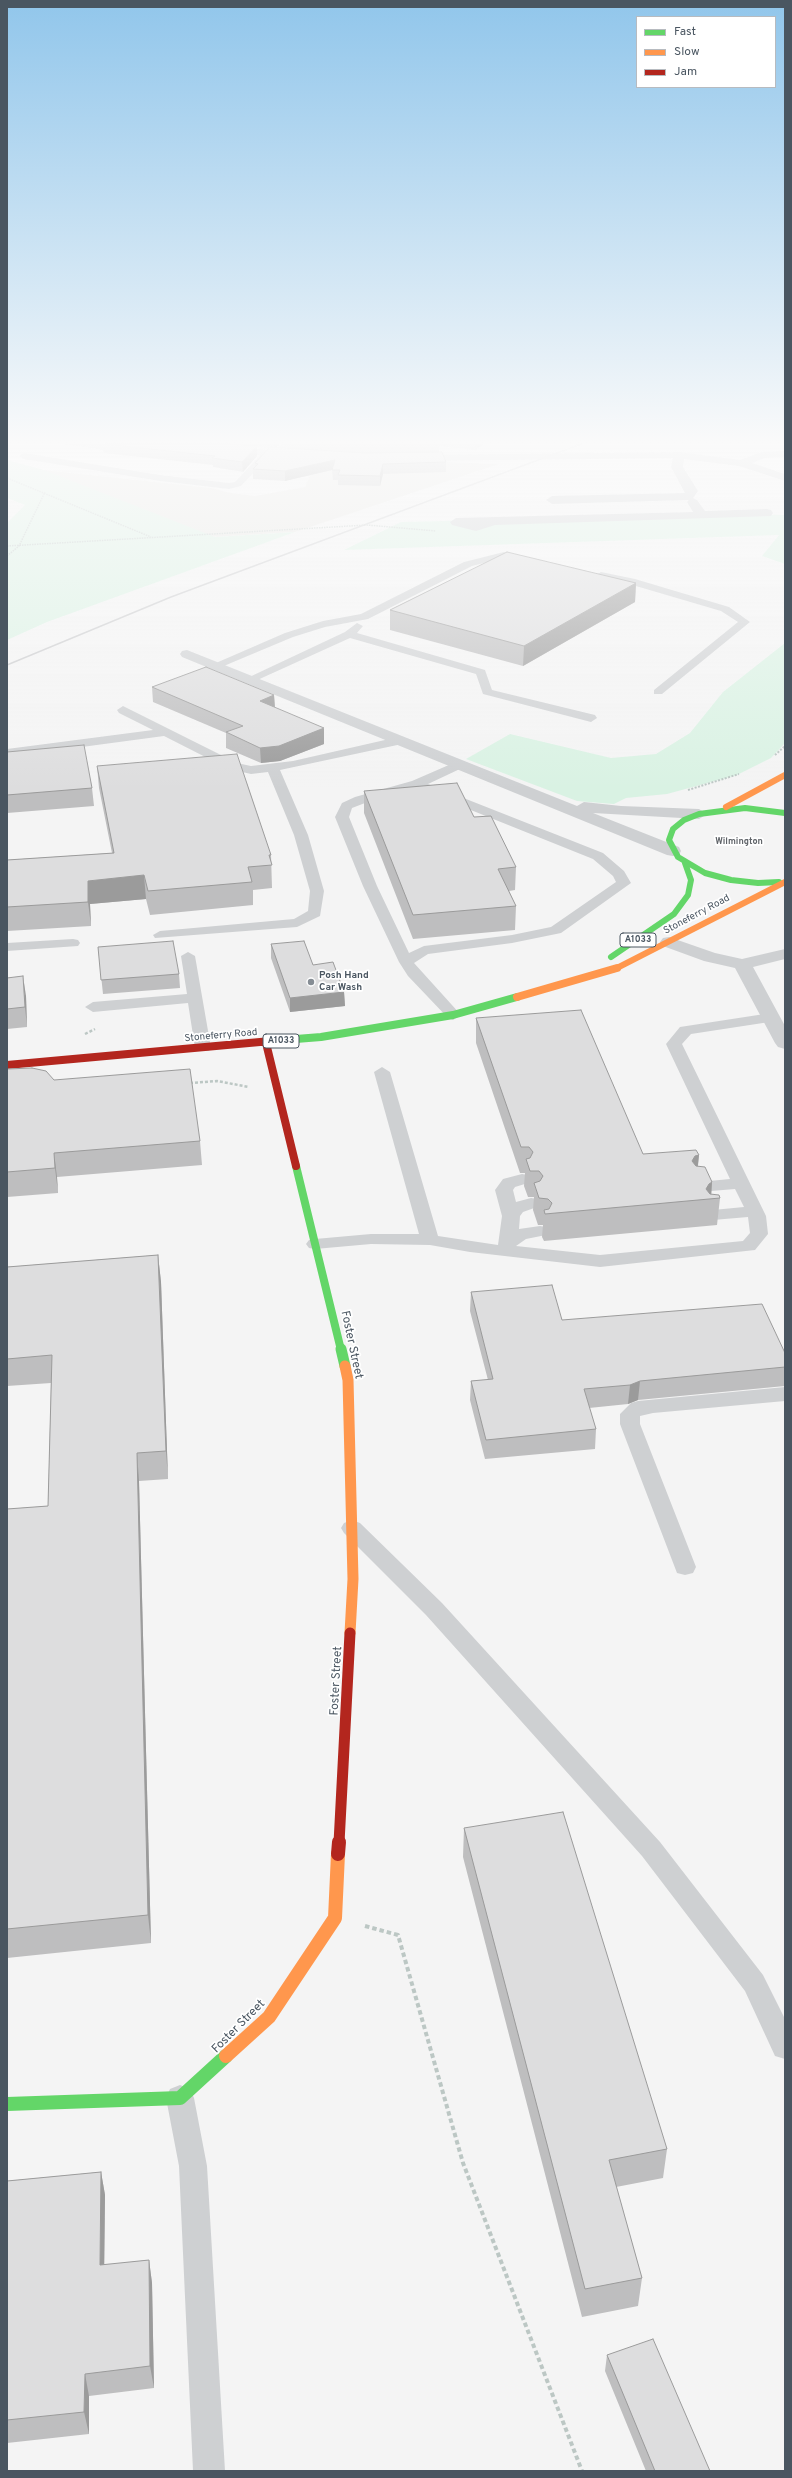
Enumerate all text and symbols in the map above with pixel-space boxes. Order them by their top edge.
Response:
legend [636,16,776,88]
text: Fast [674,24,696,40]
text: Slow [674,44,700,60]
text: Jam [674,64,697,80]
district label: Wilmington [715,837,763,847]
street label: Stoneferry Road [662,893,732,937]
road number: A1033 [620,933,656,947]
place label: Posh Hand Car Wash [319,970,369,994]
marker: Posh Hand Car Wash [306,977,316,987]
street label: Stoneferry Road [184,1027,258,1045]
road number: A1033 [263,1034,299,1048]
street label: Foster Street [337,1310,365,1380]
street label: Foster Street [328,1646,346,1716]
street label: Foster Street [209,1997,269,2057]

